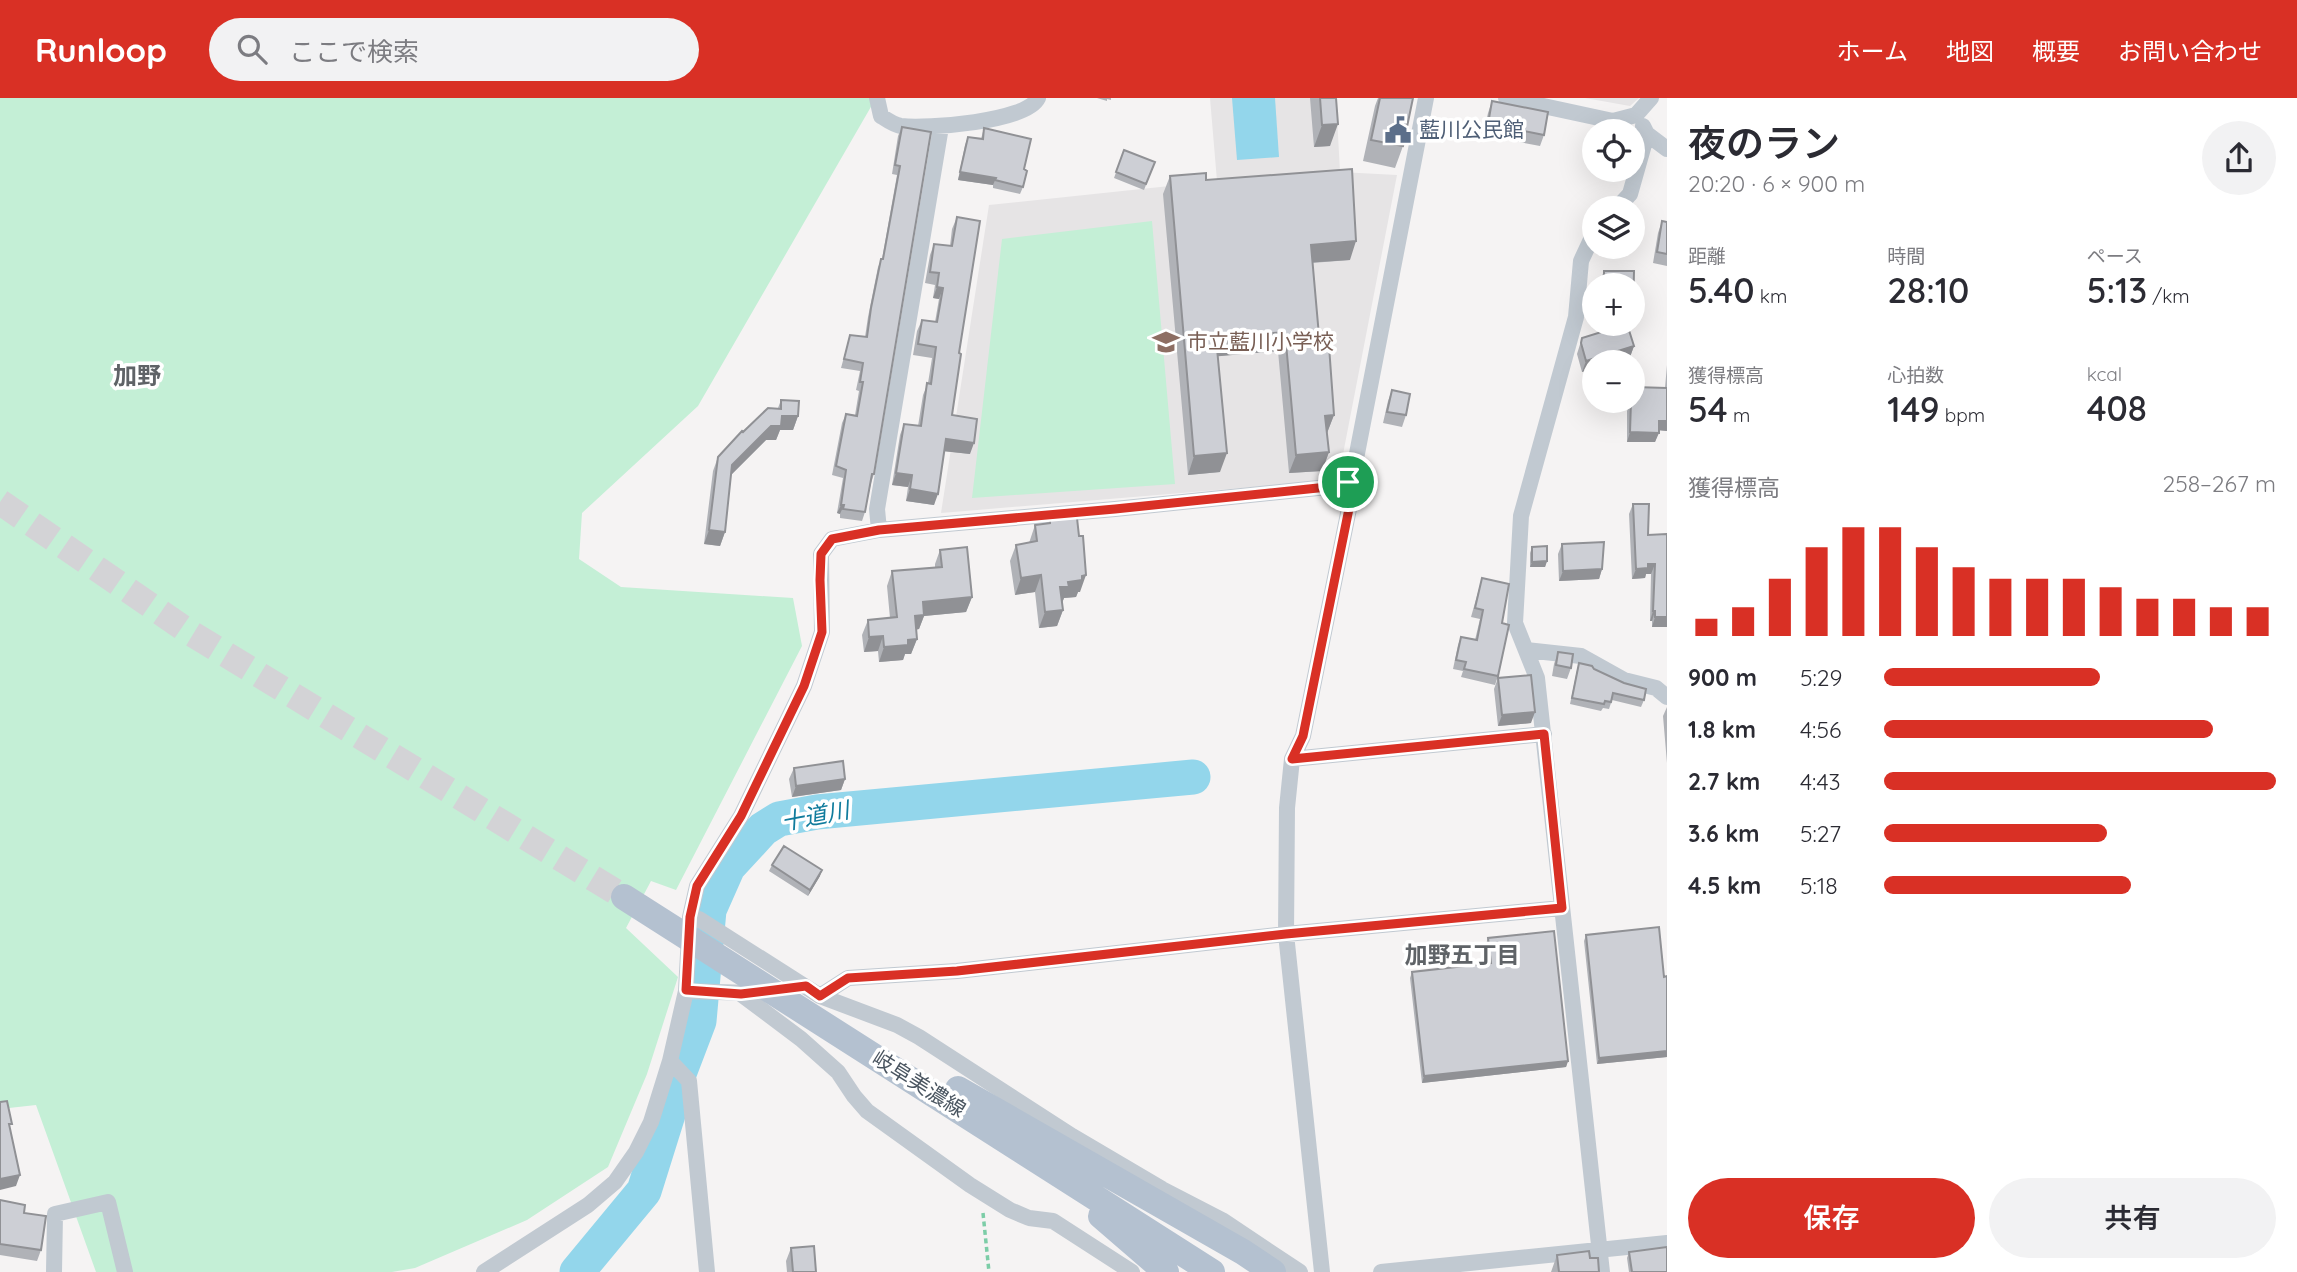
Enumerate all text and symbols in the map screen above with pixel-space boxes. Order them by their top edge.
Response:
search box [209,18,699,81]
text: Runloop [35,29,167,70]
icon: search [233,30,271,68]
text: ここで検索 [289,35,419,68]
text: ホーム [1837,36,1908,66]
text: 地図 [1946,36,1994,66]
text: 概要 [2032,36,2080,66]
text: お問い合わせ [2118,36,2262,66]
public building icon: 藍川公民館 [1383,115,1413,145]
place label: 藍川公民館 [1419,116,1524,142]
map controls [1582,119,1645,413]
button: locate [1582,119,1645,182]
text: 夜のラン [1688,119,1840,167]
button: share [2202,121,2276,195]
text: 20:20 · 6 × 900 m [1688,169,1865,198]
button: layers [1582,196,1645,259]
text: 距離 [1688,244,1726,268]
text: 時間 [1887,244,1925,268]
text: ペース [2087,244,2143,268]
text: 5.40 [1688,268,1755,312]
text: 28:10 [1887,268,1969,312]
text: 5:13 [2087,268,2147,312]
button: + [1582,273,1645,336]
text: km [1755,284,1787,308]
text: /km [2147,284,2190,308]
school or university icon: 市立藍川小学校 [1151,327,1181,357]
place label: 市立藍川小学校 [1187,328,1334,354]
button: − [1582,350,1645,413]
district label: 加野 [113,360,161,390]
text: kcal [2087,362,2122,386]
text: 獲得標高 [1688,363,1764,387]
text: 心拍数 [1887,363,1944,387]
text: 408 [2087,386,2147,430]
text: 54 [1688,387,1728,431]
text: 149 [1887,387,1940,431]
text: m [1728,403,1750,427]
text: bpm [1940,403,1985,427]
pin [1318,452,1378,512]
icon: arrive [1329,463,1367,501]
text: 258–267 m [2162,469,2276,498]
text: 獲得標高 [1688,473,1780,502]
text: 900 m [1688,663,1757,692]
text: 5:29 [1800,663,1842,692]
text: 1.8 km [1688,715,1756,744]
text: 4:56 [1800,715,1841,744]
text: 2.7 km [1688,767,1760,796]
text: 4:43 [1800,767,1841,796]
water label: 十道川 [778,794,854,836]
text: 3.6 km [1688,819,1760,848]
text: 5:27 [1800,819,1841,848]
text: 4.5 km [1688,871,1761,900]
text: 5:18 [1800,871,1838,900]
district label: 加野五丁目 [1405,940,1520,969]
street label: 岐阜美濃線 [868,1044,971,1122]
button: 保存 [1688,1178,1975,1258]
button: 共有 [1989,1178,2276,1258]

